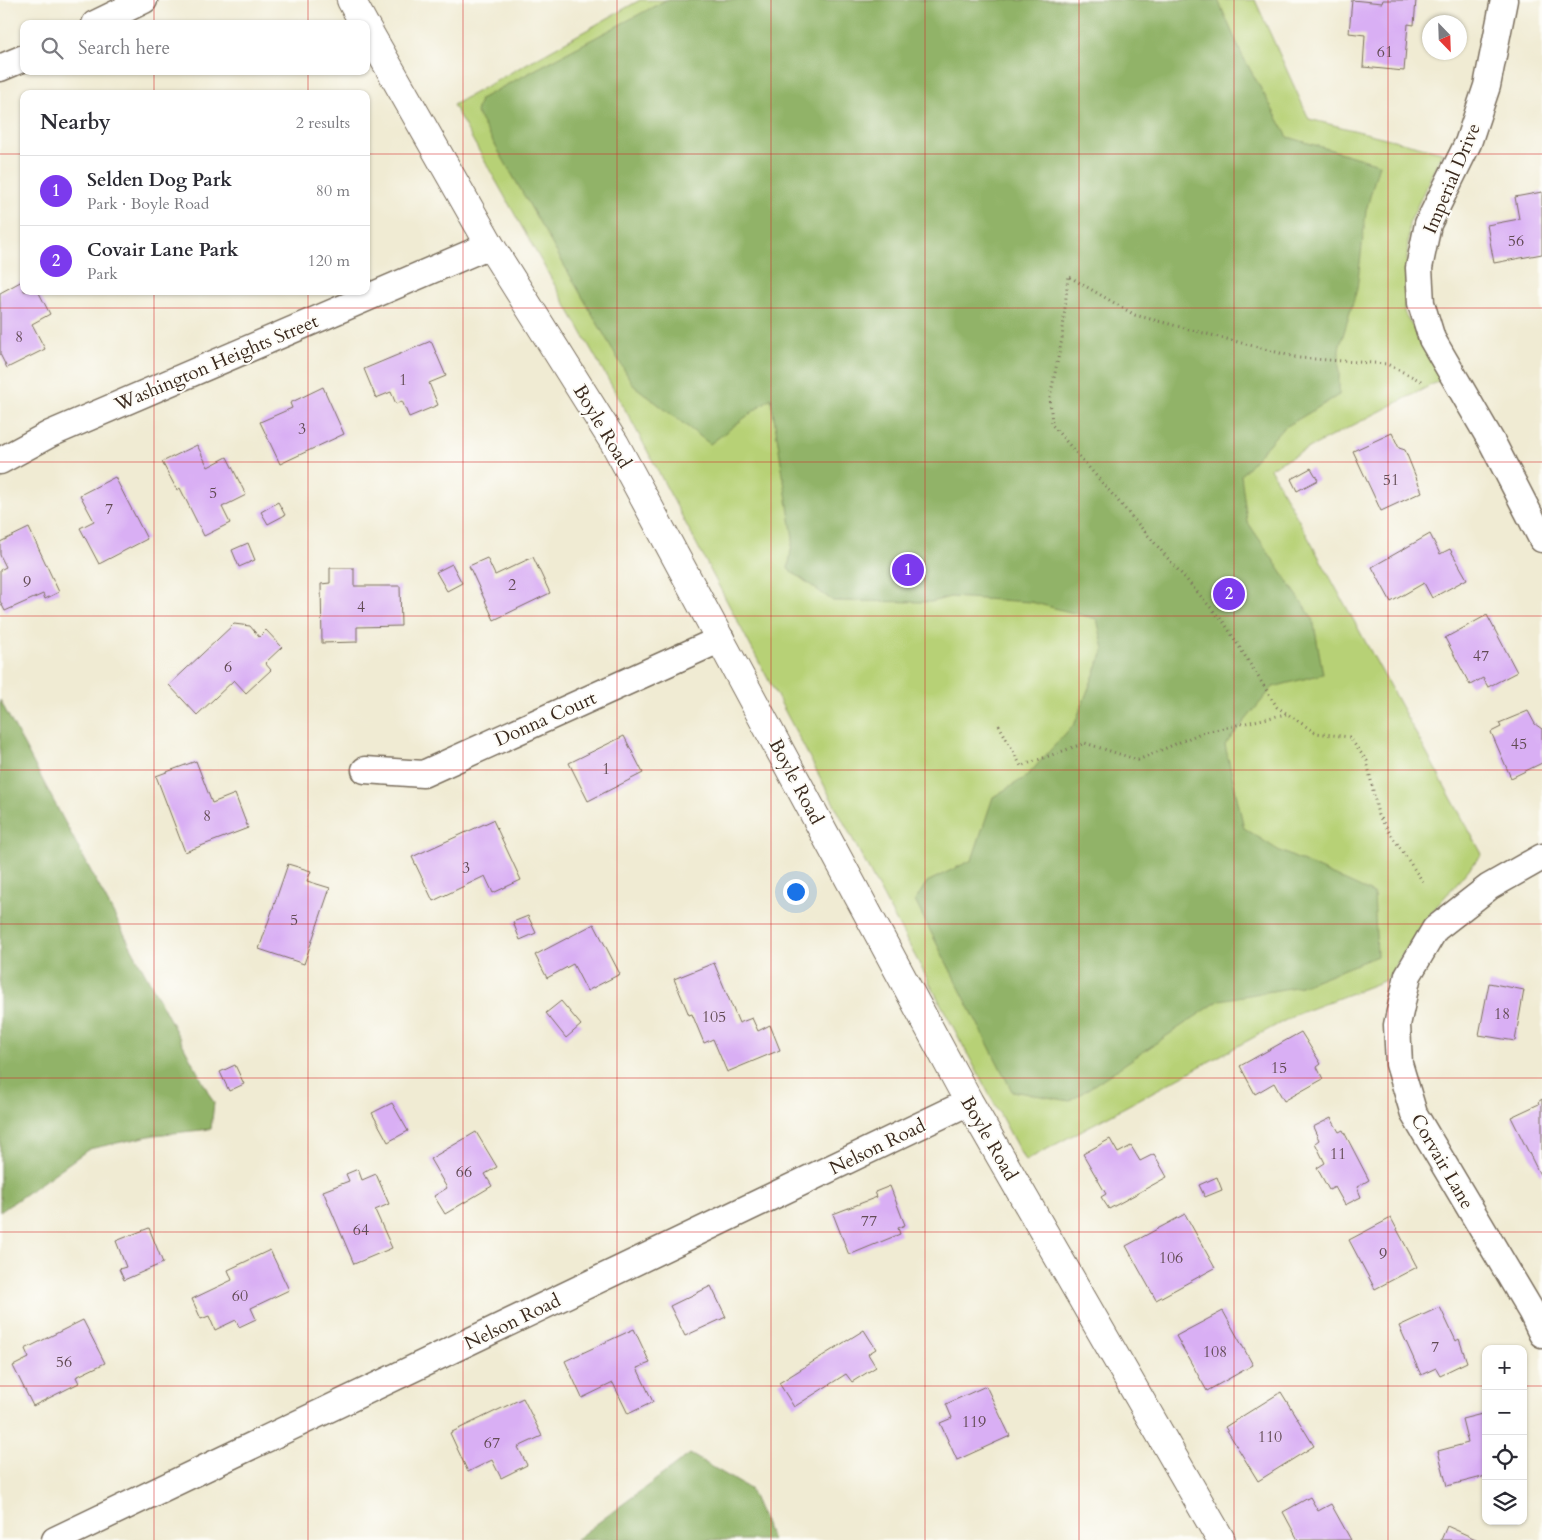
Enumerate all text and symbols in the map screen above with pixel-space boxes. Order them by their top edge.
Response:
north arrow [1422,15,1467,60]
search box [20,20,370,75]
icon: search [38,34,66,62]
text: Search here [78,35,170,61]
house number: 61 [1377,41,1393,63]
text: Nearby [40,108,111,137]
text: 2 results [296,112,350,134]
street label: Imperial Drive [1417,119,1487,238]
text: Selden Dog Park [87,167,232,193]
text: 1 [52,180,60,202]
text: 80 m [316,180,350,202]
text: Park · Boyle Road [87,193,209,215]
house number: 56 [1508,230,1524,252]
text: Covair Lane Park [87,237,239,263]
text: 2 [52,250,60,272]
text: 120 m [308,250,350,272]
text: Park [87,263,118,285]
street label: Washington Heights Street [110,308,322,418]
house number: 8 [15,326,23,348]
house number: 1 [399,369,407,391]
street label: Boyle Road [567,380,637,473]
house number: 3 [298,418,306,440]
house number: 51 [1383,469,1399,491]
house number: 5 [209,482,217,504]
house number: 7 [105,498,113,520]
pin: 1 [892,551,924,589]
house number: 9 [23,571,31,593]
house number: 2 [508,574,516,596]
pin: 2 [1213,575,1245,613]
house number: 4 [357,596,365,618]
house number: 47 [1473,645,1489,667]
house number: 6 [224,656,232,678]
street label: Donna Court [490,685,600,753]
house number: 45 [1511,733,1527,755]
street label: Boyle Road [763,734,830,829]
house number: 1 [602,758,610,780]
house number: 8 [203,805,211,827]
house number: 3 [462,857,470,879]
your location [783,879,809,905]
house number: 5 [290,909,298,931]
house number: 18 [1494,1003,1510,1025]
house number: 105 [702,1006,726,1028]
house number: 15 [1271,1057,1287,1079]
street label: Boyle Road [954,1091,1024,1186]
street label: Corvair Lane [1404,1109,1480,1214]
street label: Nelson Road [825,1112,930,1181]
house number: 11 [1330,1143,1346,1165]
house number: 66 [456,1161,472,1183]
house number: 77 [861,1210,877,1232]
house number: 64 [353,1219,369,1241]
house number: 9 [1379,1243,1387,1265]
house number: 106 [1159,1247,1183,1269]
house number: 60 [232,1285,248,1307]
street label: Nelson Road [460,1287,565,1356]
house number: 7 [1431,1336,1439,1358]
house number: 108 [1203,1341,1227,1363]
map controls [1482,1345,1527,1525]
button: + [1482,1345,1527,1390]
house number: 56 [56,1351,72,1373]
button: − [1482,1390,1527,1435]
house number: 119 [962,1411,986,1433]
house number: 110 [1258,1426,1282,1448]
house number: 67 [484,1432,500,1454]
button: locate [1482,1435,1527,1480]
button: layers [1482,1480,1527,1525]

